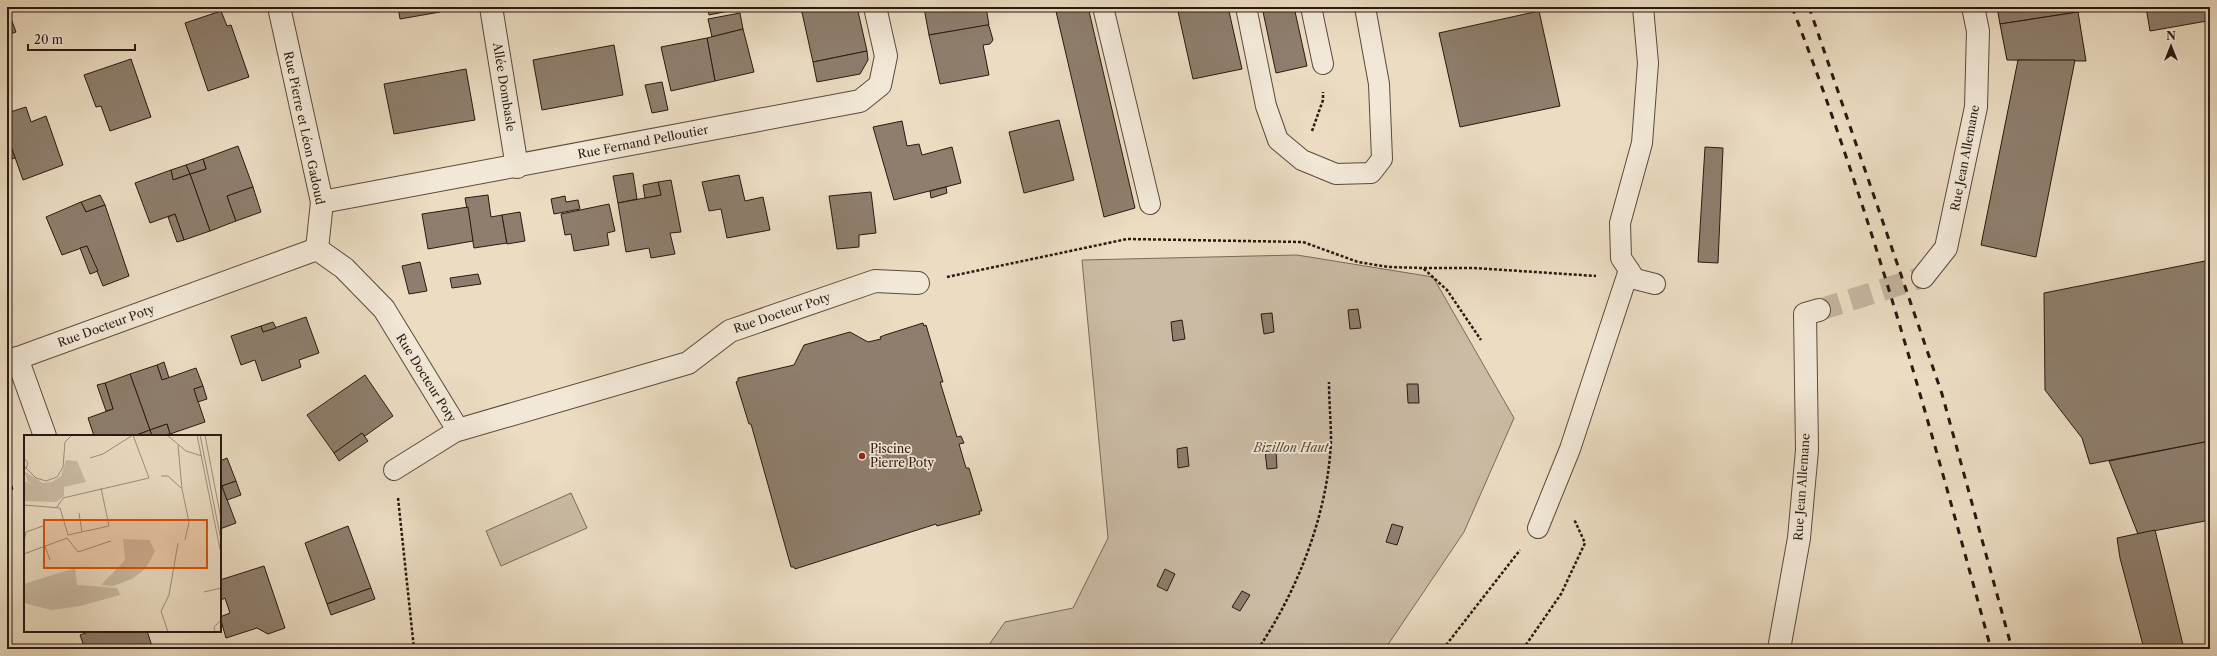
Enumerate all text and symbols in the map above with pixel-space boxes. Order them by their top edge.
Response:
scale bar [28,26,135,52]
north arrow [2151,26,2191,66]
text: N [2166,29,2176,43]
text: 20 m [34,32,63,47]
street label: Allée Dombasle [490,40,519,133]
street label: Rue Pierre et Léon Gadoud [281,50,328,207]
street label: Rue Jean Allemane [1947,103,1982,212]
street label: Rue Fernand Pelloutier [576,121,710,162]
street label: Rue Docteur Poty [731,289,833,336]
street label: Rue Docteur Poty [55,301,156,350]
street label: Rue Docteur Poty [393,331,460,425]
street label: Rue Jean Allemane [1790,432,1813,541]
inset map [24,435,221,632]
park label: Bizillon Haut [1253,440,1329,455]
place label: Piscine Pierre Poty [870,441,934,470]
marker: Piscine Pierre Poty [857,451,867,461]

